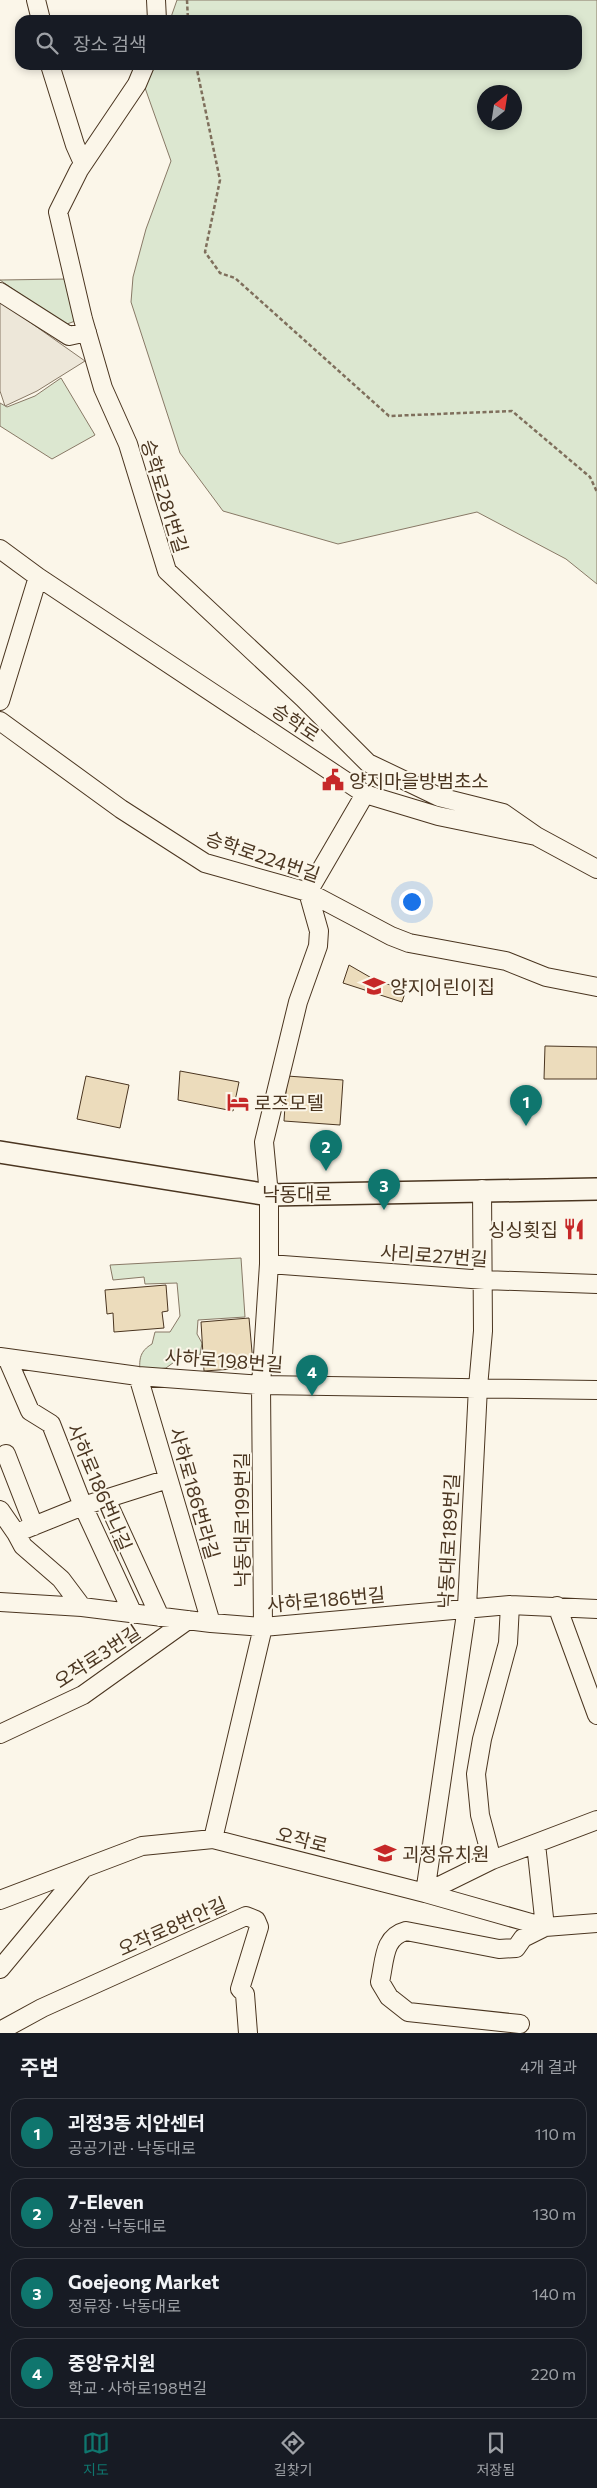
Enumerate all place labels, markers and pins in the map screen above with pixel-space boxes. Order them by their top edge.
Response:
public building icon: 양지마을방범초소 [320,767,346,793]
place label: 양지마을방범초소 [349,769,489,792]
school or university icon: 양지어린이집 [361,973,387,999]
place label: 양지어린이집 [390,975,495,998]
pin: 1 [510,1085,542,1126]
hotel icon: 로즈모텔 [225,1089,251,1115]
place label: 로즈모텔 [254,1091,324,1114]
pin: 2 [310,1130,342,1171]
pin: 3 [368,1169,400,1210]
restaurant icon: 싱싱횟집 [561,1216,587,1242]
place label: 싱싱횟집 [488,1218,558,1241]
pin: 4 [296,1355,328,1396]
school or university icon: 괴정유치원 [372,1840,398,1866]
place label: 괴정유치원 [402,1842,489,1865]

